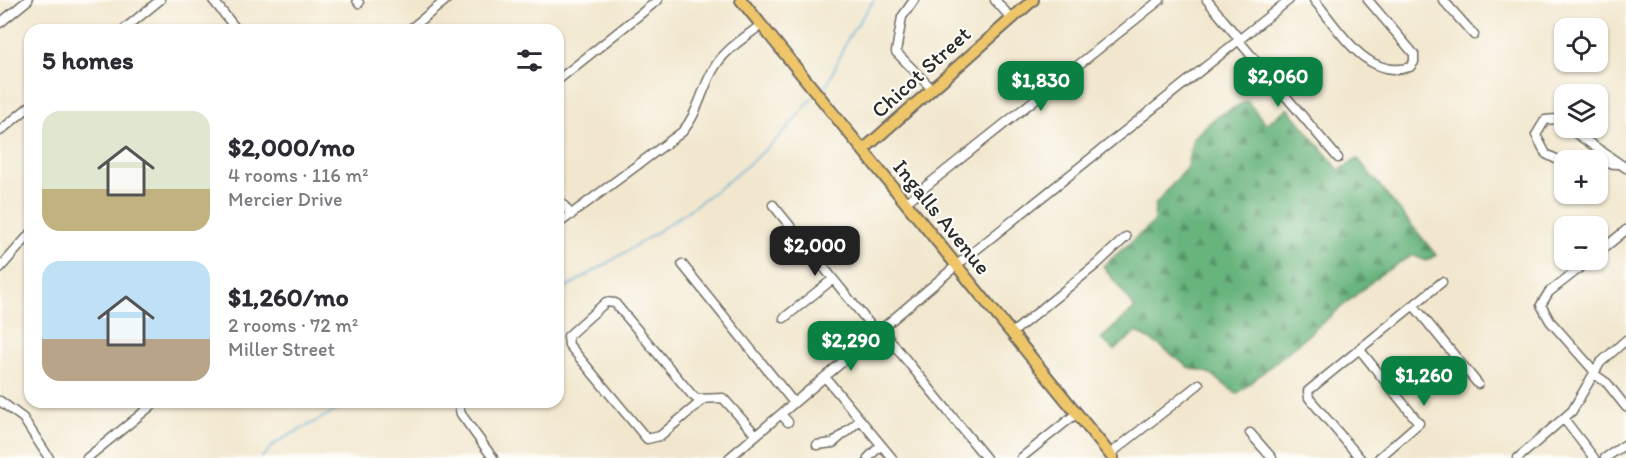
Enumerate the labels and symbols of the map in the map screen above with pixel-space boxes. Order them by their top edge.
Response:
street label: Chicot Street [866,20,976,124]
pin: $2,060 [1229,57,1327,108]
pin: $1,830 [992,61,1090,112]
street label: Ingalls Avenue [887,154,997,280]
pin: $2,000 [766,226,864,277]
pin: $2,290 [802,321,900,372]
pin: $1,260 [1375,356,1473,407]

